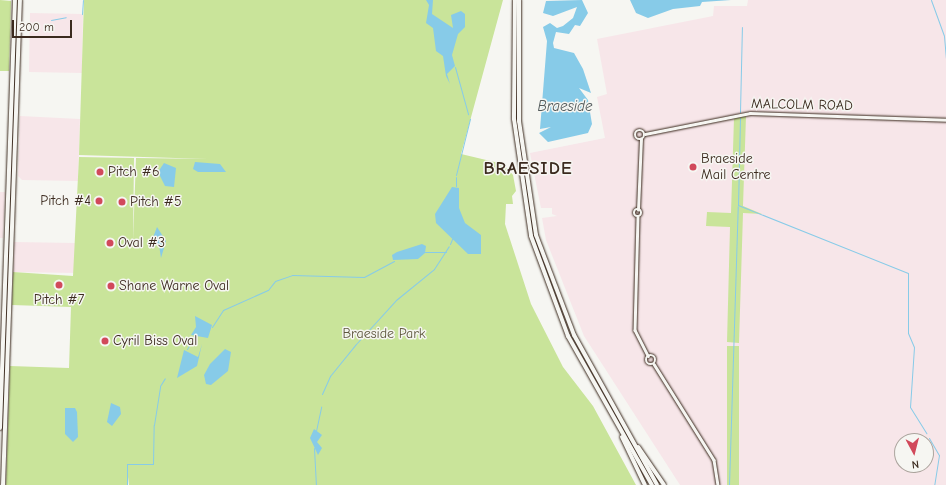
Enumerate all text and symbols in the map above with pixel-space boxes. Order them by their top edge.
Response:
scale bar [14,12,74,38]
text: 200 m [19,20,54,34]
street label: MALCOLM ROAD [751,96,853,114]
water label: Braeside [537,98,593,116]
place label: Braeside Mail Centre [701,151,771,184]
district label: BRAESIDE [483,158,573,180]
marker: Braeside Mail Centre [688,162,698,172]
place label: Pitch #6 [108,164,159,180]
marker: Pitch #6 [95,167,105,177]
place label: Pitch #4 [40,193,91,209]
place label: Pitch #5 [130,194,181,210]
marker: Pitch #4 [94,196,104,206]
marker: Pitch #5 [117,197,127,207]
place label: Oval #3 [118,235,165,251]
marker: Oval #3 [105,238,115,248]
place label: Shane Warne Oval [119,278,229,294]
marker: Pitch #7 [54,280,64,290]
marker: Shane Warne Oval [106,281,116,291]
place label: Pitch #7 [34,292,84,308]
park label: Braeside Park [342,326,426,342]
place label: Cyril Biss Oval [113,333,197,349]
marker: Cyril Biss Oval [100,336,110,346]
north arrow [894,433,934,473]
text: N [911,458,920,471]

